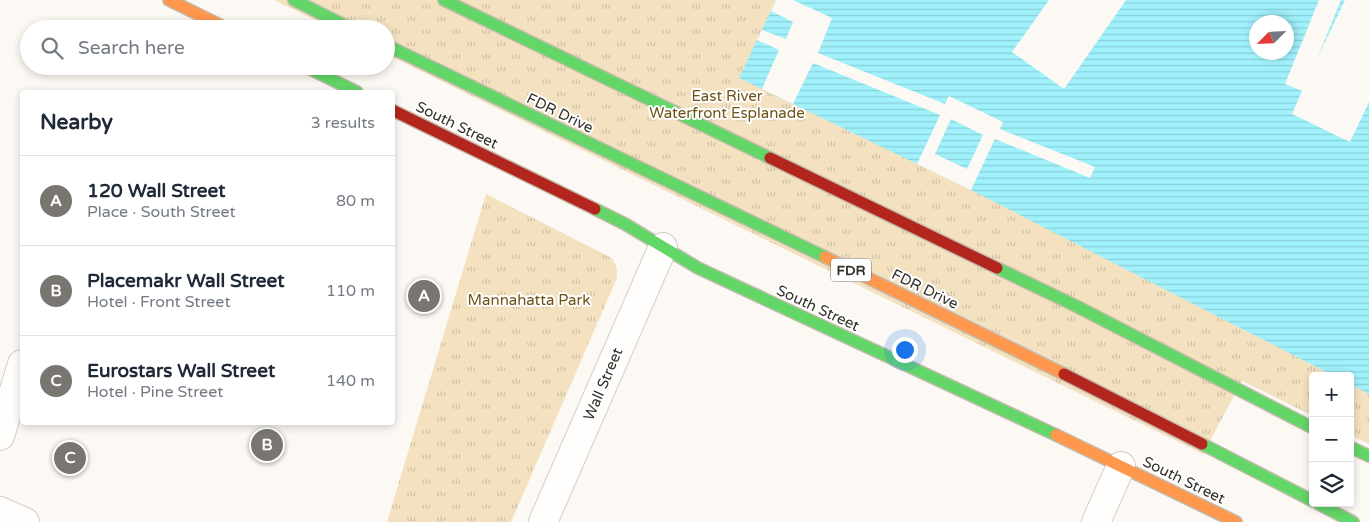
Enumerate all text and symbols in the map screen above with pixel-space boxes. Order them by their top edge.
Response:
north arrow [1249,15,1294,60]
search box [20,20,395,75]
icon: search [38,34,66,62]
text: Search here [78,37,185,59]
park label: East River Waterfront Esplanade [649,87,805,122]
street label: FDR Drive [524,89,596,137]
street label: South Street [413,97,501,153]
text: Nearby [40,110,113,135]
text: 3 results [311,113,375,133]
text: 120 Wall Street [87,180,226,202]
text: A [50,191,62,211]
text: 80 m [336,191,375,211]
text: Place · South Street [87,202,236,222]
road number: FDR [831,258,871,282]
street label: FDR Drive [889,265,961,313]
text: Placemakr Wall Street [87,270,284,292]
pin: A [408,277,440,315]
text: B [50,281,62,301]
text: 110 m [326,281,375,301]
street label: South Street [774,281,862,335]
park label: Mannahatta Park [468,291,590,309]
text: Hotel · Front Street [87,292,231,312]
your location [892,337,918,363]
street label: Wall Street [580,345,626,423]
text: Eurostars Wall Street [87,360,275,382]
text: C [50,371,62,391]
text: 140 m [326,371,375,391]
map controls [1309,372,1354,507]
button: + [1309,372,1354,417]
text: Hotel · Pine Street [87,382,223,402]
button: − [1309,417,1354,462]
pin: B [251,426,283,464]
pin: C [54,439,86,477]
street label: South Street [1140,452,1228,508]
button: layers [1309,462,1354,507]

